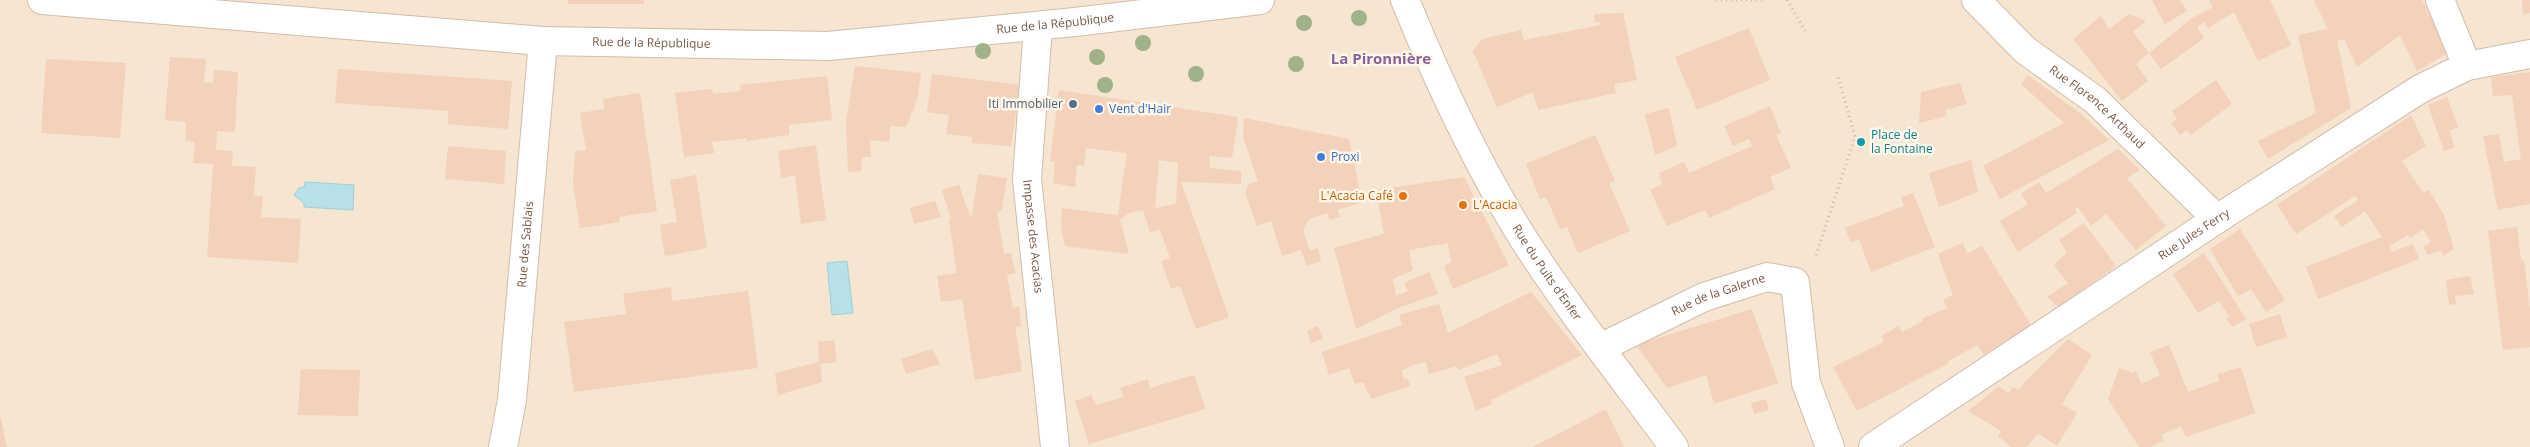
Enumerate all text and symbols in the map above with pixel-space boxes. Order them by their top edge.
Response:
street label: Rue de la République [995,8,1115,38]
street label: Rue de la République [592,33,711,52]
district label: La Pironnière [1331,48,1431,68]
street label: Rue Florence Arthaud [2046,61,2149,152]
place label: Iti Immobilier [988,95,1063,112]
marker: Iti Immobilier [1067,98,1079,110]
place label: Vent d'Hair [1109,100,1171,117]
marker: Vent d'Hair [1093,103,1105,115]
place label: Place de la Fontaine [1871,126,1933,157]
marker: Place de la Fontaine [1855,136,1867,148]
place label: Proxi [1331,148,1360,165]
marker: Proxi [1315,151,1327,163]
street label: Impasse des Acacias [1019,179,1048,294]
place label: L'Acacia Café [1321,187,1393,204]
marker: L'Acacia Café [1397,190,1409,202]
place label: L'Acacia [1473,196,1517,213]
marker: L'Acacia [1457,199,1469,211]
street label: Rue des Sablais [513,200,537,288]
street label: Rue Jules Ferry [2154,204,2234,264]
street label: Rue du Puits d'Enfer [1509,221,1586,324]
street label: Rue de la Galerne [1668,269,1767,320]

